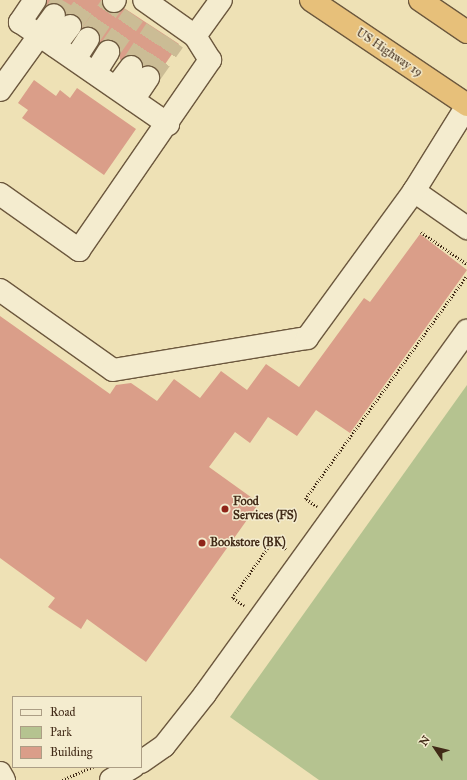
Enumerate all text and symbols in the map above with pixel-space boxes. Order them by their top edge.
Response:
street label: US Highway 19 [353,26,425,80]
place label: Food Services (FS) [233,495,297,523]
marker: Food Services (FS) [220,504,230,514]
place label: Bookstore (BK) [210,536,286,550]
marker: Bookstore (BK) [197,538,207,548]
legend [12,696,142,768]
text: Road [50,705,76,719]
text: Park [50,725,72,739]
north arrow [415,728,455,768]
text: N [417,733,433,748]
text: Building [50,745,92,759]

